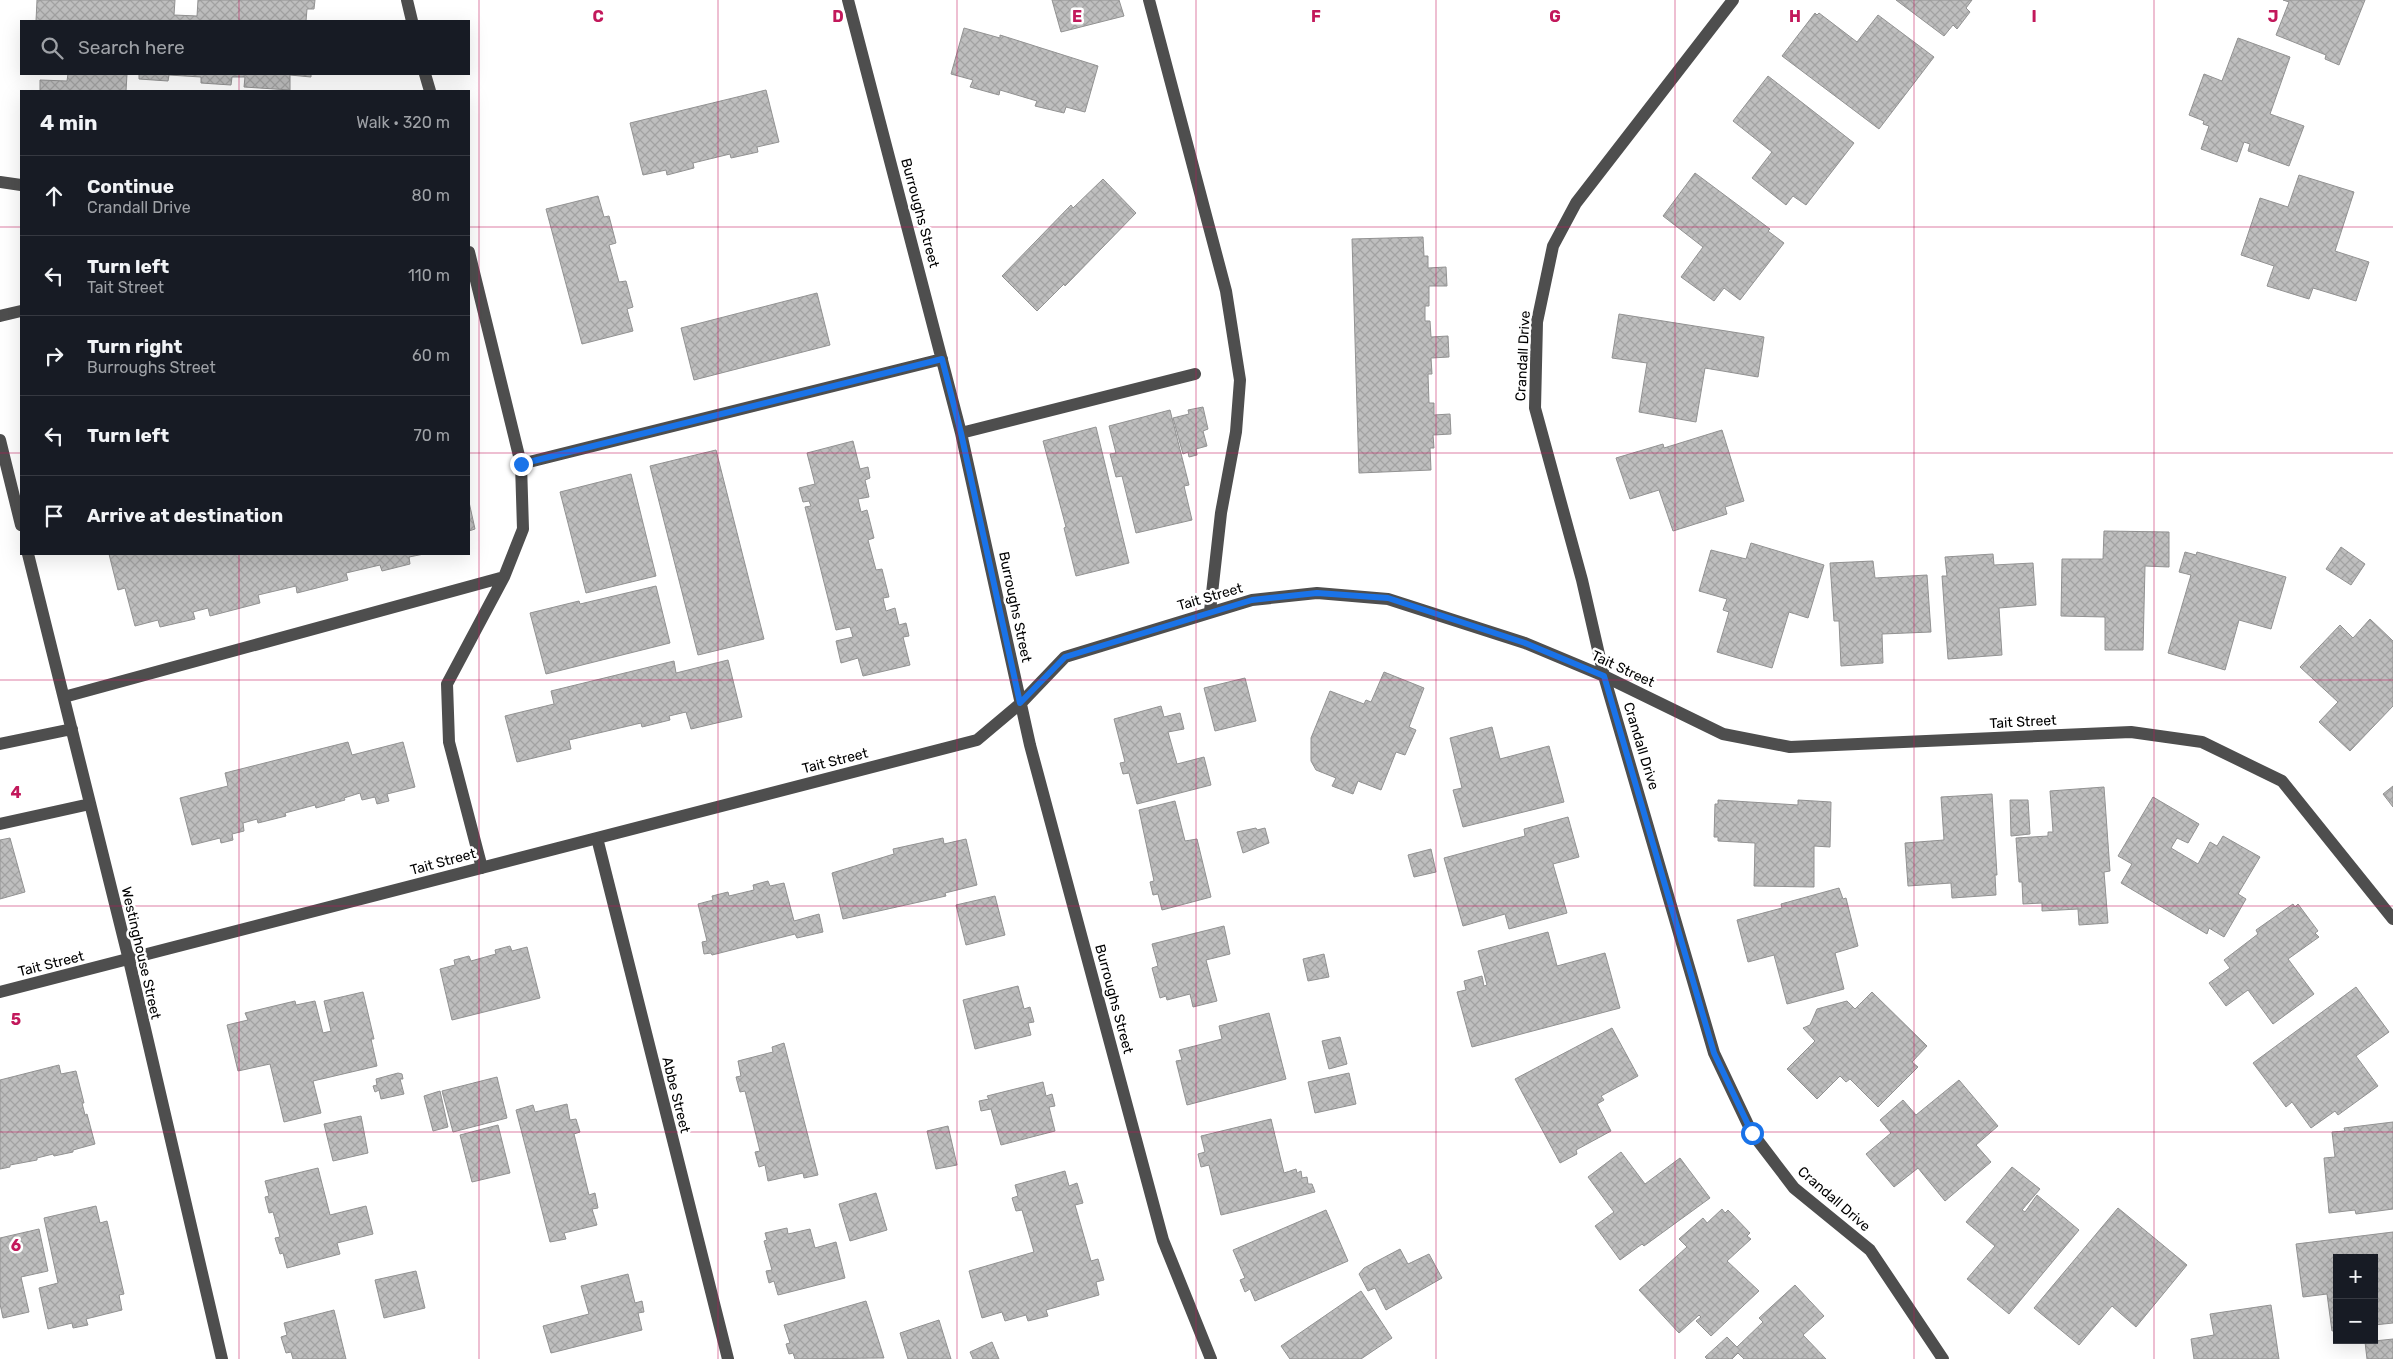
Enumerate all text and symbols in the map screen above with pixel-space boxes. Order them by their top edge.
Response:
text: C [592,7,604,26]
text: D [832,7,844,26]
text: E [1072,7,1082,26]
text: F [1311,7,1321,26]
text: G [1549,7,1561,26]
text: H [1789,7,1801,26]
text: I [2031,7,2037,26]
text: J [2268,7,2278,26]
search box [20,20,470,75]
icon: search [38,34,66,62]
text: Search here [78,36,185,59]
text: 4 min [40,110,98,135]
text: Walk · 320 m [356,113,450,132]
street label: Burroughs Street [897,156,943,270]
text: Continue [87,175,174,198]
icon: ahead [40,182,68,210]
text: 80 m [412,186,450,205]
text: Crandall Drive [87,198,191,217]
text: Turn left [87,255,169,278]
icon: left [40,262,68,290]
text: 110 m [408,266,450,285]
text: Tait Street [87,278,164,297]
street label: Crandall Drive [1512,310,1534,402]
text: Turn right [87,335,182,358]
icon: right [40,342,68,370]
text: 60 m [412,346,450,365]
text: Burroughs Street [87,358,216,377]
icon: left [40,422,68,450]
text: Turn left [87,424,169,447]
text: 70 m [413,426,450,445]
route end [510,453,533,476]
icon: arrive [40,502,68,530]
text: Arrive at destination [87,504,283,527]
street label: Burroughs Street [995,550,1035,664]
street label: Tait Street [1175,579,1245,614]
street label: Tait Street [1589,647,1658,691]
street label: Crandall Drive [1620,700,1662,792]
street label: Tait Street [1989,712,2058,732]
street label: Tait Street [800,744,870,777]
text: 4 [11,783,22,802]
street label: Tait Street [408,845,478,879]
street label: Westinghouse Street [117,885,165,1021]
street label: Burroughs Street [1091,942,1137,1056]
street label: Tait Street [16,947,86,980]
text: 5 [11,1010,21,1029]
street label: Abbe Street [658,1055,694,1135]
route start [1741,1122,1764,1145]
street label: Crandall Drive [1794,1163,1874,1235]
text: 6 [11,1236,21,1255]
map controls [2333,1254,2378,1344]
button: + [2333,1254,2378,1299]
button: − [2333,1299,2378,1344]

